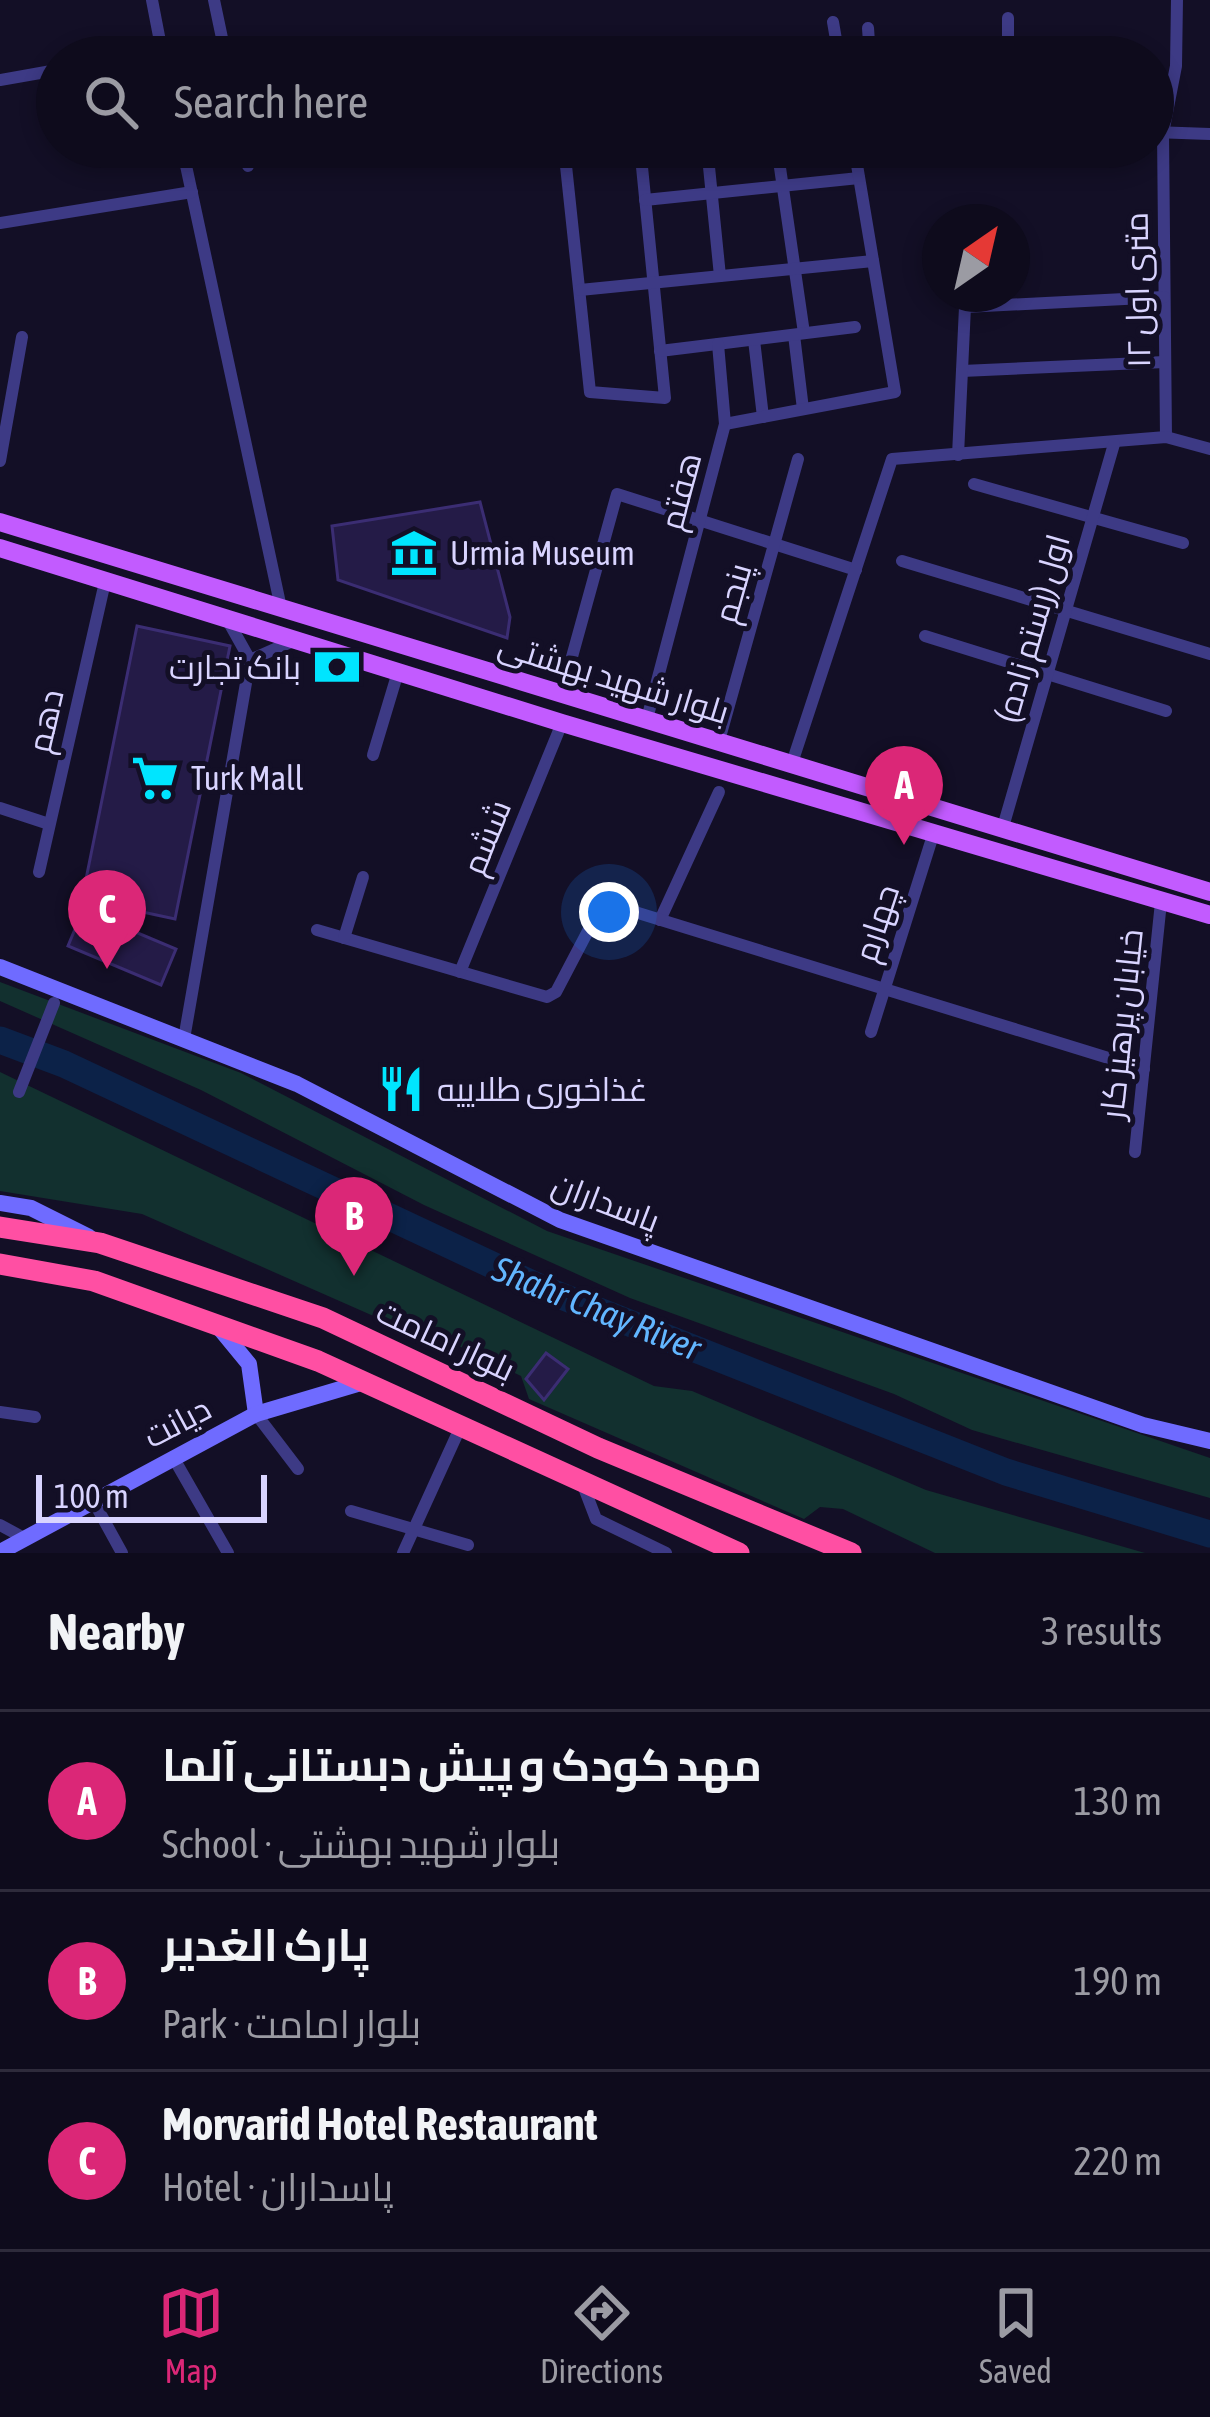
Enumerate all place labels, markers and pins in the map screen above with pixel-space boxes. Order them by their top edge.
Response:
museum icon: Urmia Museum [389,528,439,578]
place label: Urmia Museum [450,534,635,572]
bank icon: بانک تجارت [312,642,362,692]
place label: بانک تجارت [169,648,301,686]
pin: A [865,746,943,845]
supermarket icon: Turk Mall [130,753,180,803]
place label: Turk Mall [191,759,304,797]
pin: C [68,870,146,969]
restaurant icon: غذاخوری طلاییه [376,1064,426,1114]
place label: غذاخوری طلاییه [437,1070,647,1109]
pin: B [315,1177,393,1276]

